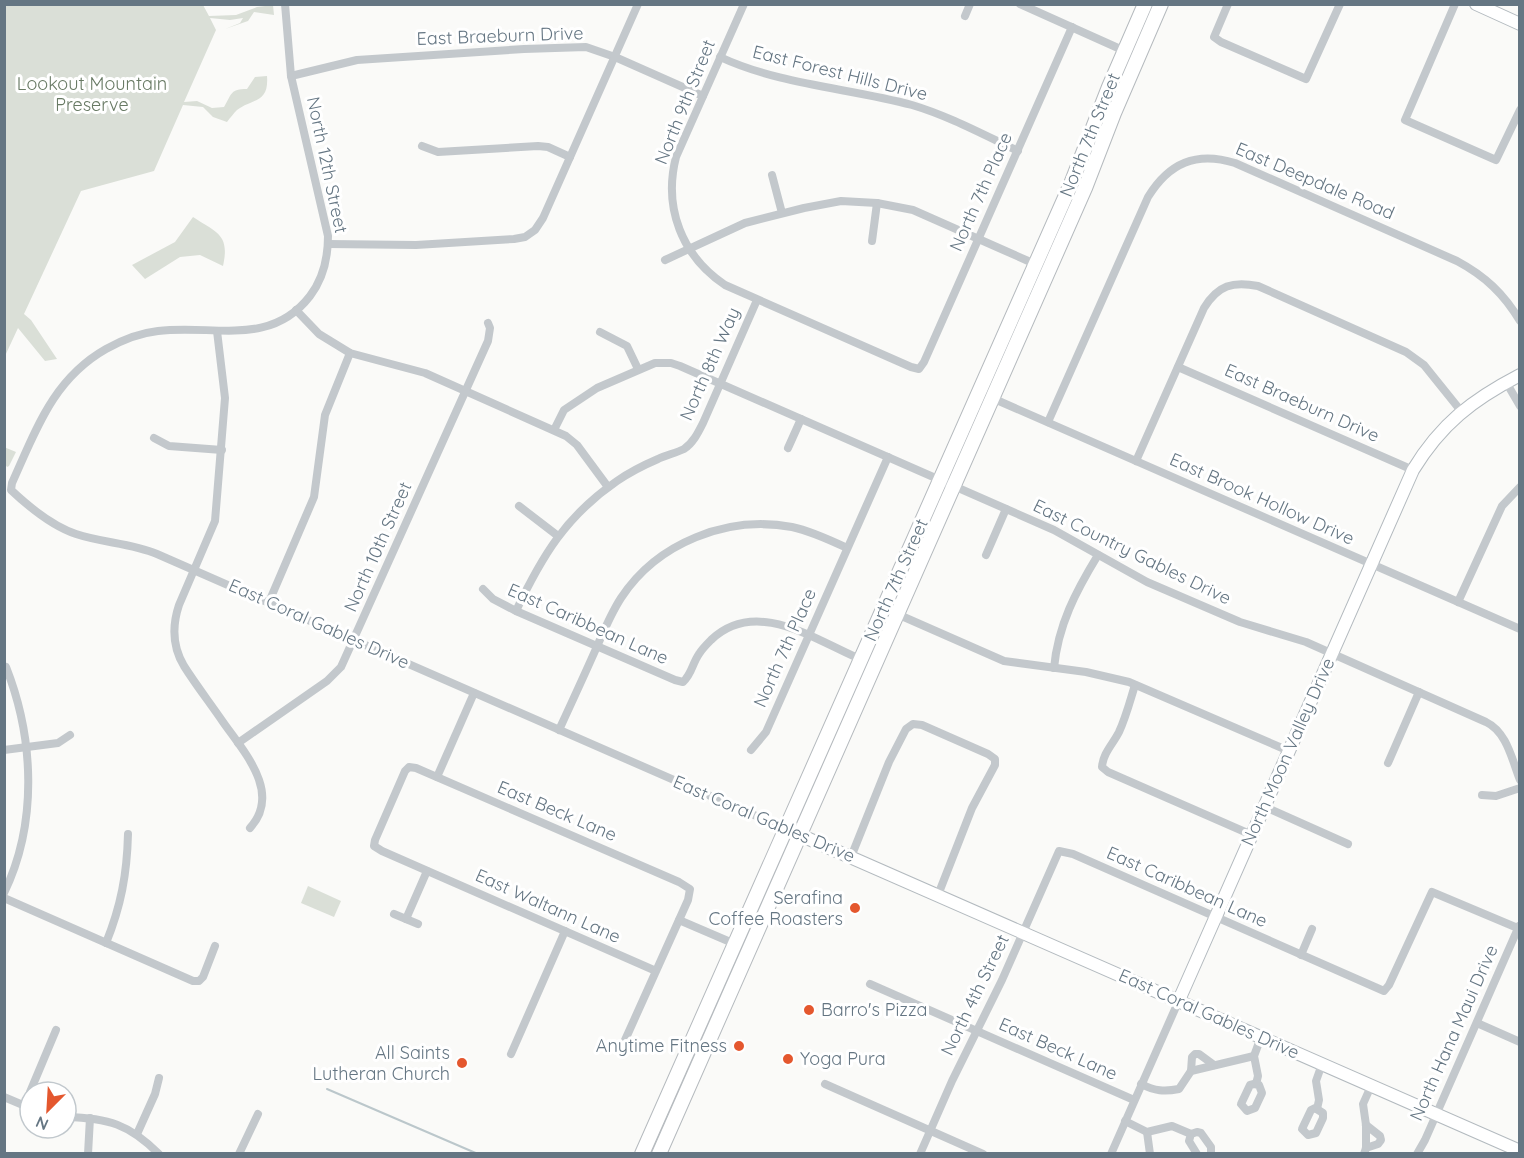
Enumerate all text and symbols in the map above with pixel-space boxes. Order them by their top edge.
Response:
street label: East Braeburn Drive [416,21,584,50]
street label: North 9th Street [649,36,720,168]
street label: East Forest Hills Drive [750,40,930,105]
street label: North 7th Street [1054,69,1125,200]
park label: Lookout Mountain Preserve [17,72,167,116]
street label: North 12th Street [302,94,353,235]
street label: North 7th Place [944,129,1017,255]
street label: East Deepdale Road [1232,137,1398,224]
street label: North 8th Way [674,304,745,424]
street label: East Braeburn Drive [1221,358,1383,447]
street label: East Brook Hollow Drive [1166,447,1358,550]
street label: North 10th Street [339,478,417,615]
street label: East Country Gables Drive [1029,494,1235,610]
street label: North 7th Street [858,515,933,645]
street label: East Coral Gables Drive [225,573,413,674]
street label: East Caribbean Lane [504,578,672,669]
street label: North 7th Place [748,585,821,711]
street label: North Moon Valley Drive [1236,654,1339,849]
street label: East Coral Gables Drive [670,770,859,867]
street label: East Beck Lane [494,775,620,846]
street label: East Caribbean Lane [1103,841,1271,932]
street label: East Waltann Lane [472,863,624,948]
place label: Serafina Coffee Roasters [708,886,843,930]
marker: Serafina Coffee Roasters [848,901,862,915]
street label: North 4th Street [935,930,1014,1059]
street label: North Hana Maui Drive [1404,941,1503,1124]
street label: East Coral Gables Drive [1115,963,1303,1064]
place label: Barro's Pizza [821,998,928,1021]
marker: Barro's Pizza [802,1003,816,1017]
street label: East Beck Lane [995,1012,1121,1085]
place label: Anytime Fitness [596,1034,727,1057]
marker: Anytime Fitness [732,1039,746,1053]
place label: All Saints Lutheran Church [312,1041,450,1085]
place label: Yoga Pura [800,1047,886,1070]
marker: Yoga Pura [781,1052,795,1066]
marker: All Saints Lutheran Church [455,1056,469,1070]
north arrow [18,1080,78,1140]
text: N [32,1112,51,1135]

